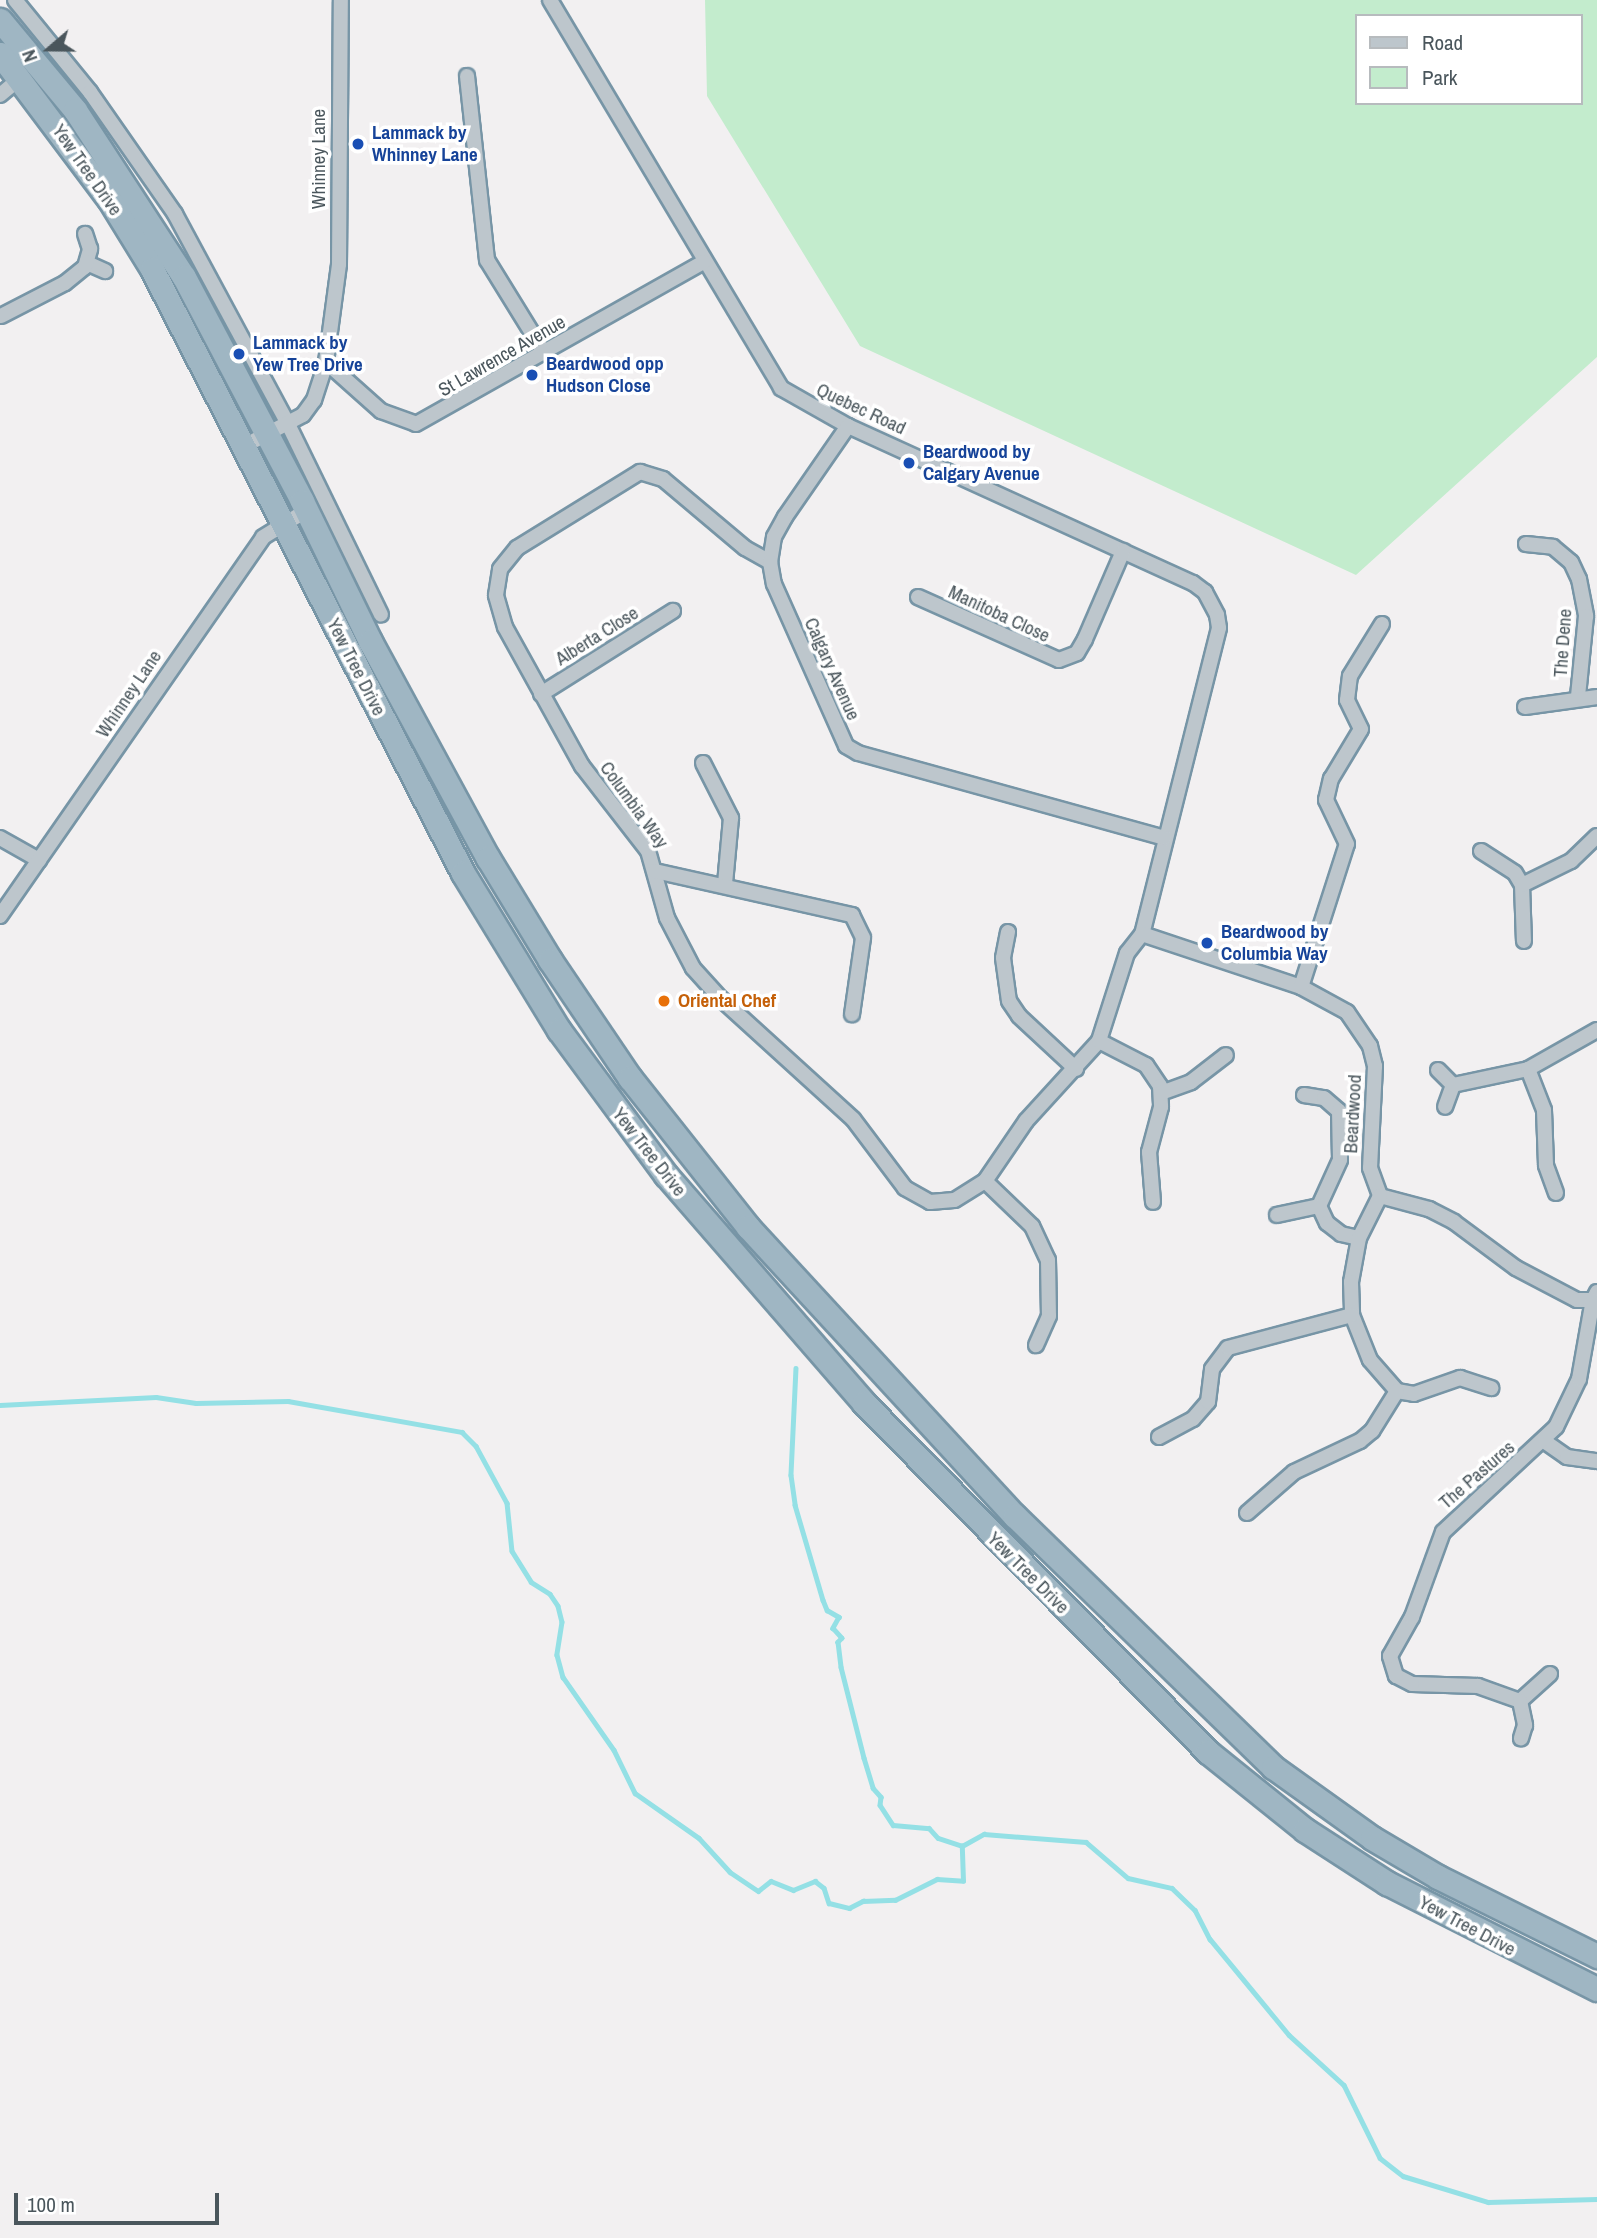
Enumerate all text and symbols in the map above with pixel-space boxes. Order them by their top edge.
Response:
north arrow [14,14,84,84]
legend [1356,14,1583,105]
text: Road [1422,28,1463,57]
text: N [15,46,43,66]
text: Park [1422,63,1457,92]
street label: Whinney Lane [308,109,330,209]
street label: Yew Tree Drive [47,120,127,220]
place label: Lammack by Whinney Lane [372,122,478,166]
marker: Lammack by Whinney Lane [350,136,366,152]
street label: St Lawrence Avenue [434,310,570,402]
place label: Lammack by Yew Tree Drive [253,332,363,376]
marker: Lammack by Yew Tree Drive [231,346,247,362]
place label: Beardwood opp Hudson Close [546,353,664,397]
marker: Beardwood opp Hudson Close [524,367,540,383]
street label: Quebec Road [813,378,909,440]
place label: Beardwood by Calgary Avenue [923,441,1040,485]
marker: Beardwood by Calgary Avenue [901,455,917,471]
street label: Manitoba Close [945,581,1053,647]
street label: Alberta Close [551,602,643,670]
street label: The Dene [1549,608,1577,678]
street label: Yew Tree Drive [322,614,390,720]
street label: Calgary Avenue [799,614,865,724]
street label: Whinney Lane [91,646,167,742]
street label: Columbia Way [595,757,673,853]
place label: Beardwood by Columbia Way [1221,921,1328,965]
marker: Beardwood by Columbia Way [1199,935,1215,951]
place label: Oriental Chef [678,990,776,1012]
marker: Oriental Chef [656,993,672,1009]
street label: Beardwood [1340,1074,1366,1154]
street label: Yew Tree Drive [607,1103,691,1201]
street label: The Pastures [1435,1436,1519,1514]
street label: Yew Tree Drive [982,1527,1074,1619]
street label: Yew Tree Drive [1415,1891,1519,1961]
scale bar [18,2178,222,2222]
text: 100 m [27,2190,75,2219]

